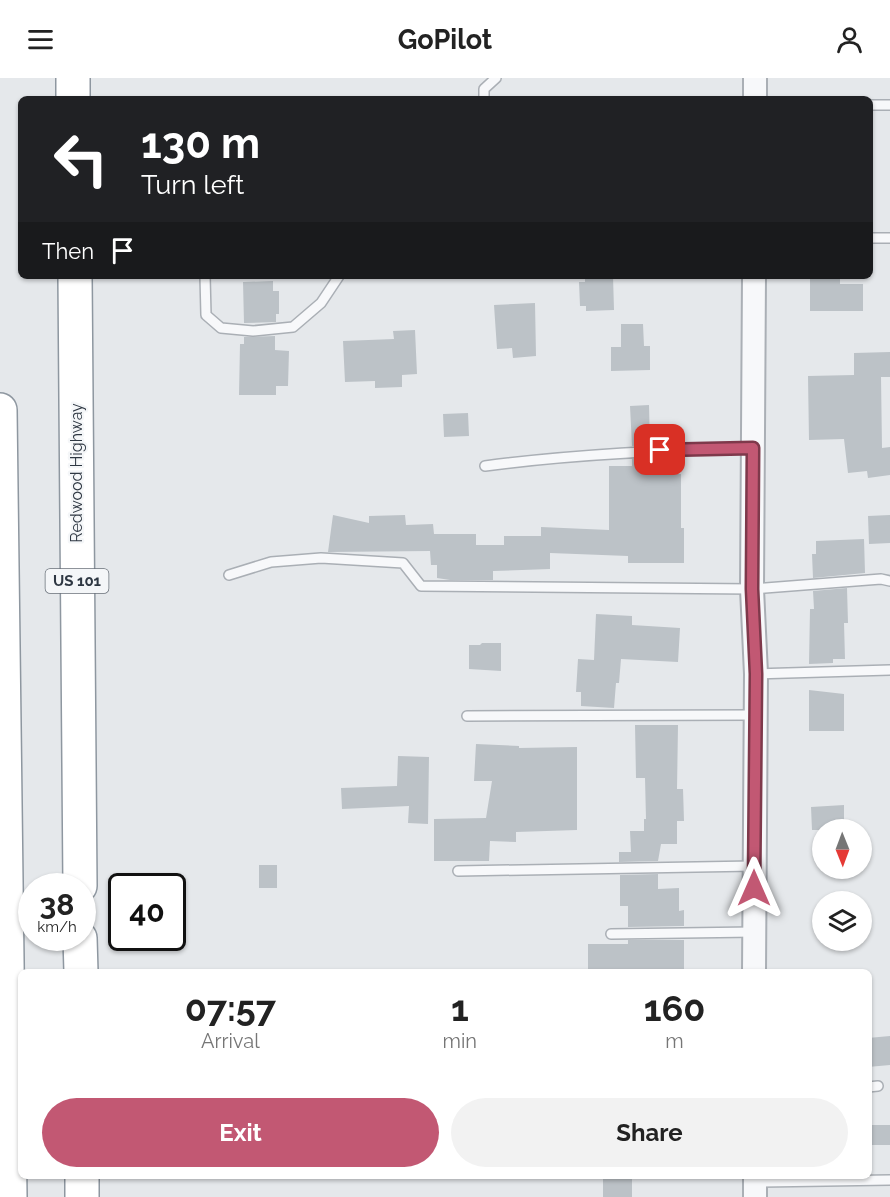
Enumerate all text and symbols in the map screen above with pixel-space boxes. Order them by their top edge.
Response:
icon: menu [24,23,57,56]
icon: person [833,23,866,56]
text: GoPilot [398,24,492,55]
text: 130 m [141,119,260,168]
icon: left [42,120,120,198]
text: Turn left [141,169,244,200]
icon: arrive [106,234,139,267]
text: Then [42,238,94,264]
street label: Redwood Highway [67,403,86,543]
pin [634,424,685,475]
icon: arrive [643,433,676,466]
road number: US 101 [46,569,109,593]
north arrow [812,819,872,879]
map controls [812,819,872,951]
position arrow [722,856,786,920]
speed limit sign: 40 [108,873,186,951]
text: 38 [40,887,74,922]
button: layers [812,891,872,951]
text: km/h [37,918,77,936]
text: 07:57 [185,987,276,1029]
text: 1 [451,987,469,1029]
text: 160 [644,987,705,1029]
text: Arrival [201,1029,260,1053]
text: min [443,1029,477,1053]
text: m [665,1029,684,1053]
button: Exit [42,1098,439,1167]
button: Share [451,1098,848,1167]

